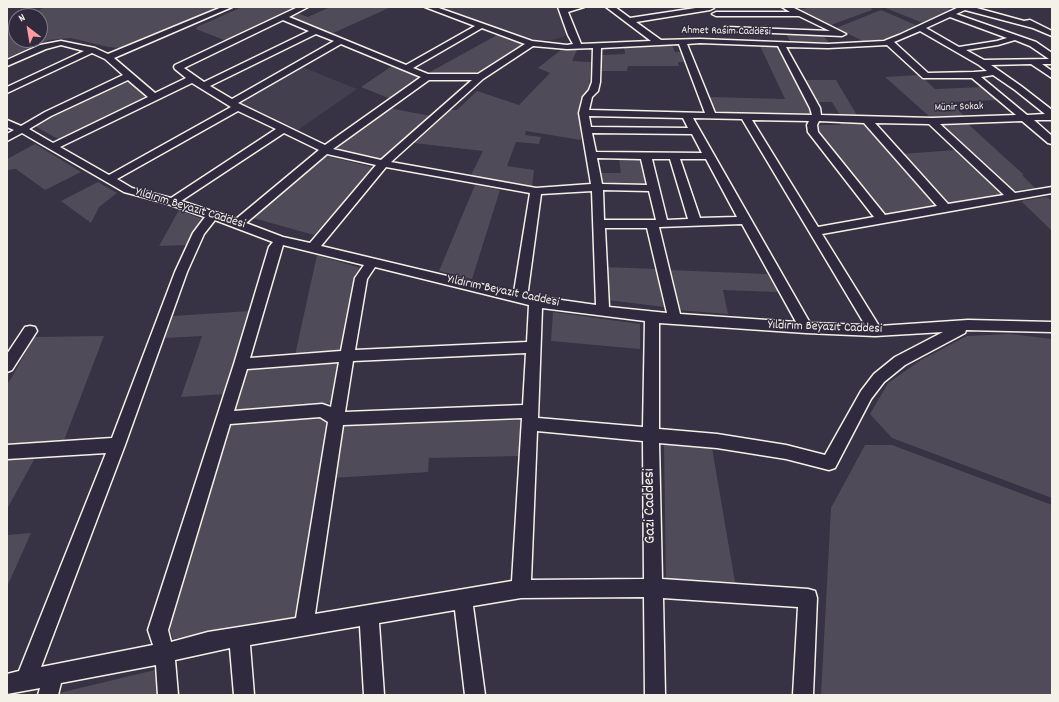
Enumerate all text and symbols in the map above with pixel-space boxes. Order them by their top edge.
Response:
north arrow [8,8,48,48]
text: N [16,10,29,27]
street label: Ahmet Rasim Caddesi [681,25,771,39]
street label: Münir Sokak [934,101,984,115]
street label: Yıldırım Beyazıt Caddesi [133,185,247,233]
street label: Yıldırım Beyazıt Caddesi [445,272,561,312]
street label: Yıldırım Beyazıt Caddesi [768,318,882,338]
street label: Gazi Caddesi [641,468,661,544]

